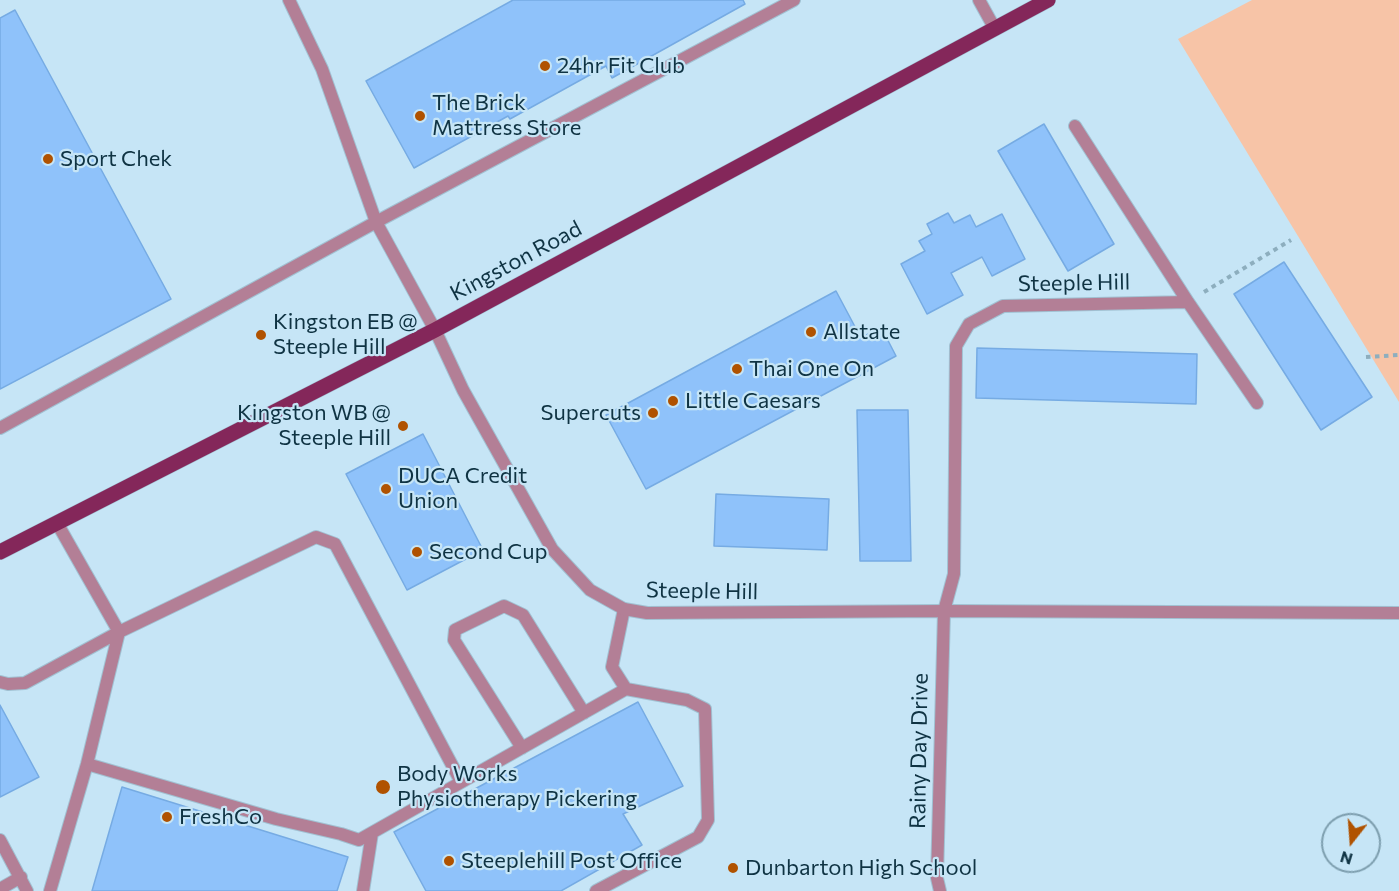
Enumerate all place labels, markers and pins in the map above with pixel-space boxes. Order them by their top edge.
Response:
place label: 24hr Fit Club [557,53,685,79]
marker: 24hr Fit Club [538,59,552,73]
place label: The Brick Mattress Store [432,90,581,142]
marker: The Brick Mattress Store [413,109,427,123]
place label: Sport Chek [60,146,172,172]
marker: Sport Chek [41,152,55,166]
place label: Kingston EB @ Steeple Hill [273,309,418,360]
place label: Allstate [823,319,900,345]
marker: Allstate [804,325,818,339]
marker: Kingston EB @ Steeple Hill [254,328,268,342]
place label: Thai One On [749,356,874,382]
marker: Thai One On [730,362,744,376]
place label: Little Caesars [685,388,821,414]
marker: Little Caesars [666,394,680,408]
place label: Kingston WB @ Steeple Hill [237,400,391,452]
place label: Supercuts [541,400,641,426]
marker: Supercuts [646,406,660,420]
marker: Kingston WB @ Steeple Hill [396,419,410,433]
place label: DUCA Credit Union [398,463,527,514]
marker: DUCA Credit Union [379,482,393,496]
place label: Second Cup [429,539,547,565]
marker: Second Cup [410,545,424,559]
place label: Body Works Physiotherapy Pickering [397,761,637,812]
marker: Body Works Physiotherapy Pickering [374,778,392,796]
place label: FreshCo [179,804,262,830]
marker: FreshCo [160,810,174,824]
place label: Steeplehill Post Office [461,848,682,874]
marker: Steeplehill Post Office [442,854,456,868]
place label: Dunbarton High School [745,855,977,881]
marker: Dunbarton High School [726,861,740,875]

